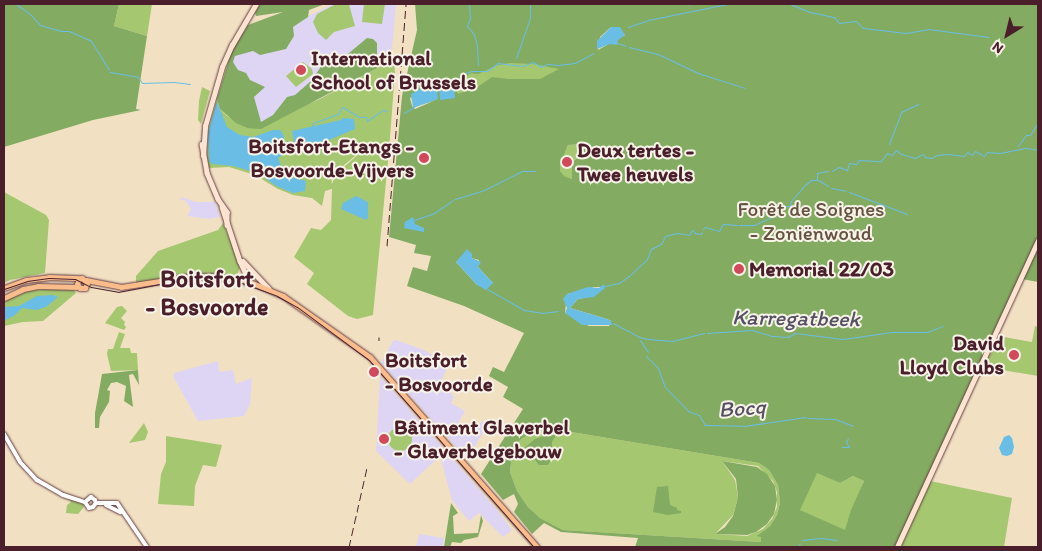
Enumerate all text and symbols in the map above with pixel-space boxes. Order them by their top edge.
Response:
north arrow [982,10,1032,60]
text: N [989,38,1007,57]
place label: International School of Brussels [311,45,476,95]
marker: International School of Brussels [295,64,307,76]
place label: Boitsfort-Etangs - Bosvoorde-Vijvers [248,133,414,183]
place label: Deux tertes - Twee heuvels [577,137,694,187]
marker: Boitsfort-Etangs - Bosvoorde-Vijvers [418,152,430,164]
marker: Deux tertes - Twee heuvels [561,156,573,168]
park label: Forêt de Soignes - Zoniënwoud [737,196,885,246]
place label: Memorial 22/03 [749,256,894,282]
marker: Memorial 22/03 [733,263,745,275]
district label: Boitsfort - Bosvoorde [145,265,269,321]
water label: Karregatbeek [732,304,860,332]
place label: David Lloyd Clubs [899,330,1004,380]
place label: Boitsfort - Bosvoorde [385,347,493,397]
marker: David Lloyd Clubs [1008,349,1020,361]
marker: Boitsfort - Bosvoorde [367,365,381,379]
water label: Bocq [718,393,766,423]
place label: Bâtiment Glaverbel - Glaverbelgebouw [394,414,569,464]
marker: Bâtiment Glaverbel - Glaverbelgebouw [378,433,390,445]

